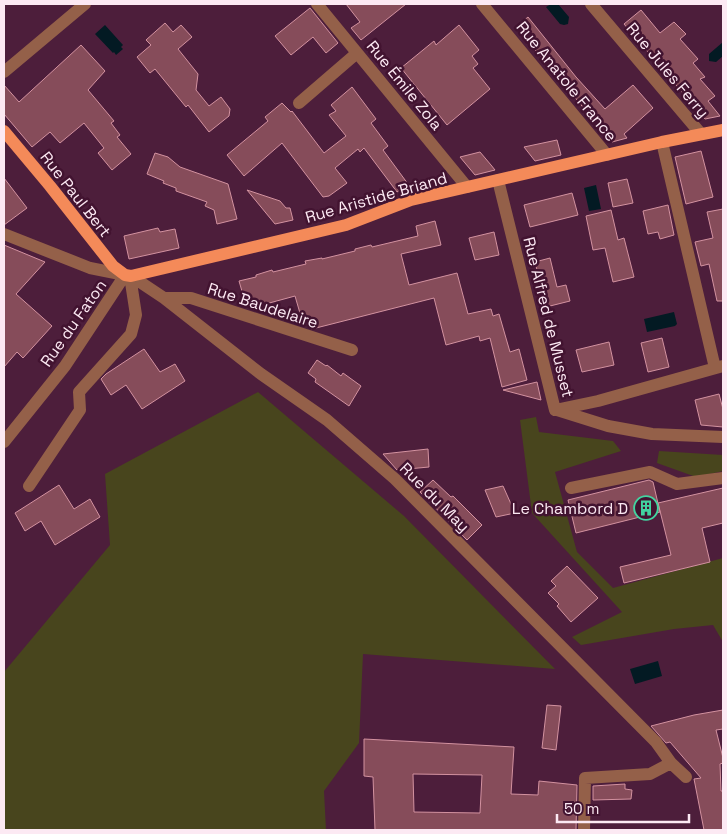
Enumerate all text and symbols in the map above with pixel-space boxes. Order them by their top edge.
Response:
street label: Rue Anatole France [512,17,622,146]
street label: Rue Jules Ferry [622,18,714,122]
street label: Rue Émile Zola [362,36,447,135]
street label: Rue Paul Bert [36,147,116,241]
street label: Rue Aristide Briand [303,167,449,228]
street label: Rue Alfred de Musset [518,235,579,400]
street label: Rue du Faton [36,276,111,371]
street label: Rue Baudelaire [205,278,321,333]
street label: Rue du May [395,458,474,537]
building icon: Le Chambord D [633,495,659,521]
place label: Le Chambord D [512,498,628,519]
scale bar [557,792,690,824]
text: 50 m [564,799,599,818]

